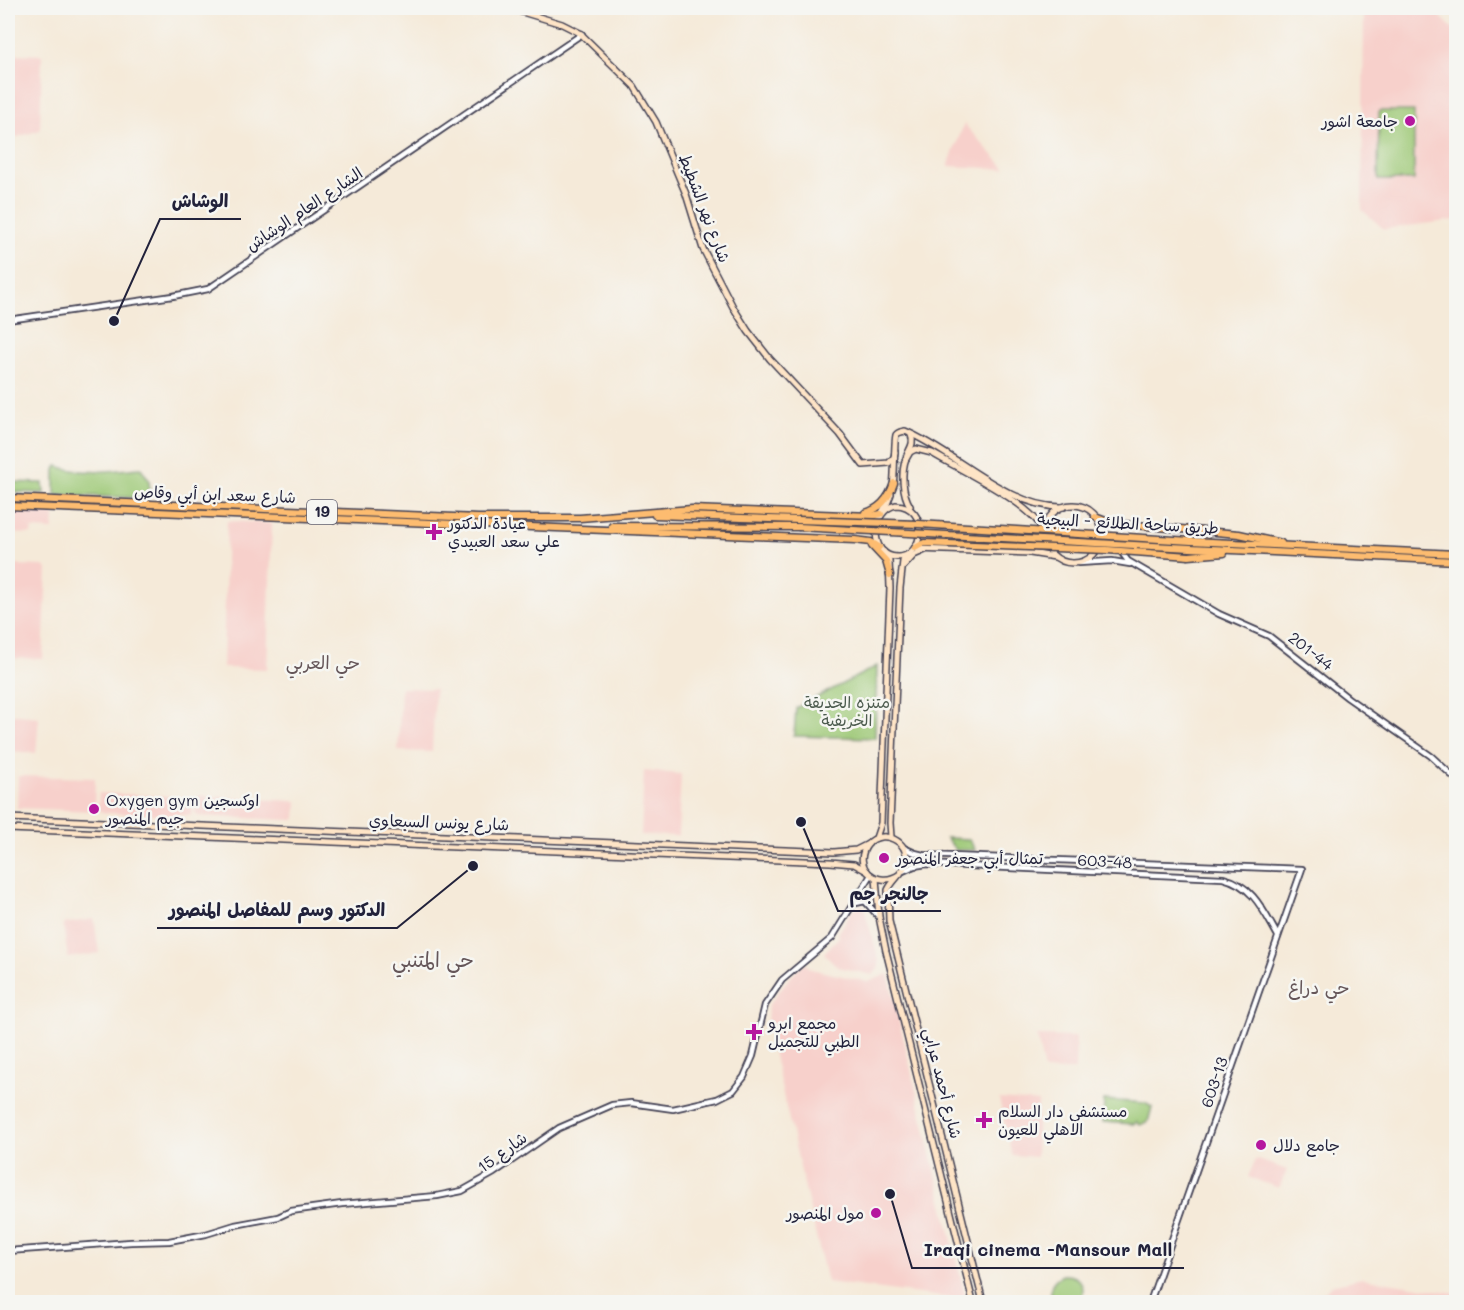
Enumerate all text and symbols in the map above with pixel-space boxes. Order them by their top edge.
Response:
place label: جامعة اشور [1320,110,1398,132]
marker: جامعة اشور [1403,114,1417,128]
street label: شارع نهر الشطيط [673,150,736,266]
street label: الشارع العام الوشاش [241,162,368,258]
callout: الوشاش [160,183,241,219]
text: الوشاش [172,188,228,213]
street label: شارع سعد ابن أبي وقاص [134,480,296,512]
road number: 19 [307,500,337,524]
street label: طريق ساحة الطلائع - البيجية [1037,507,1219,540]
place label: عيادة الدكتور علي سعد العبيدي [446,512,560,556]
marker: عيادة الدكتور علي سعد العبيدي [425,523,443,541]
street label: 201-44 [1285,626,1339,675]
district label: حي العربي [286,650,360,679]
park label: متنزه الحديقة الخريفية [804,691,890,730]
place label: Oxygen gym اوكسجين جيم المنصور [104,789,259,831]
marker: Oxygen gym اوكسجين جيم المنصور [87,802,101,816]
street label: شارع يونس السبعاوي [369,809,509,836]
place label: تمثال أبي جعفر المنصور [894,847,1043,873]
street label: 603-48 [1077,849,1133,872]
marker: تمثال أبي جعفر المنصور [877,851,891,865]
callout: جالنجر جم [838,875,941,911]
text: جالنجر جم [849,881,929,908]
callout: الدكتور وسم للمفاصل المنصور [157,892,397,928]
text: الدكتور وسم للمفاصل المنصور [167,897,385,924]
district label: حي المتنبي [392,946,474,978]
district label: حي دراغ [1288,975,1350,1004]
place label: مجمع ابرو الطبي للتجميل [767,1012,859,1056]
marker: مجمع ابرو الطبي للتجميل [745,1023,763,1041]
street label: شارع أحمد عرابي [915,1025,967,1142]
street label: 603-13 [1195,1054,1232,1110]
place label: مستشفى دار السلام الاهلي للعيون [998,1100,1127,1144]
marker: مستشفى دار السلام الاهلي للعيون [975,1111,993,1129]
street label: شارع 15 [473,1127,532,1178]
place label: جامع دلال [1273,1134,1340,1157]
marker: جامع دلال [1254,1138,1268,1152]
place label: مول المنصور [785,1202,864,1224]
marker: مول المنصور [869,1206,883,1220]
callout: Iraqi cinema -Mansour Mall [912,1232,1184,1268]
text: Iraqi cinema -Mansour Mall [924,1237,1172,1261]

